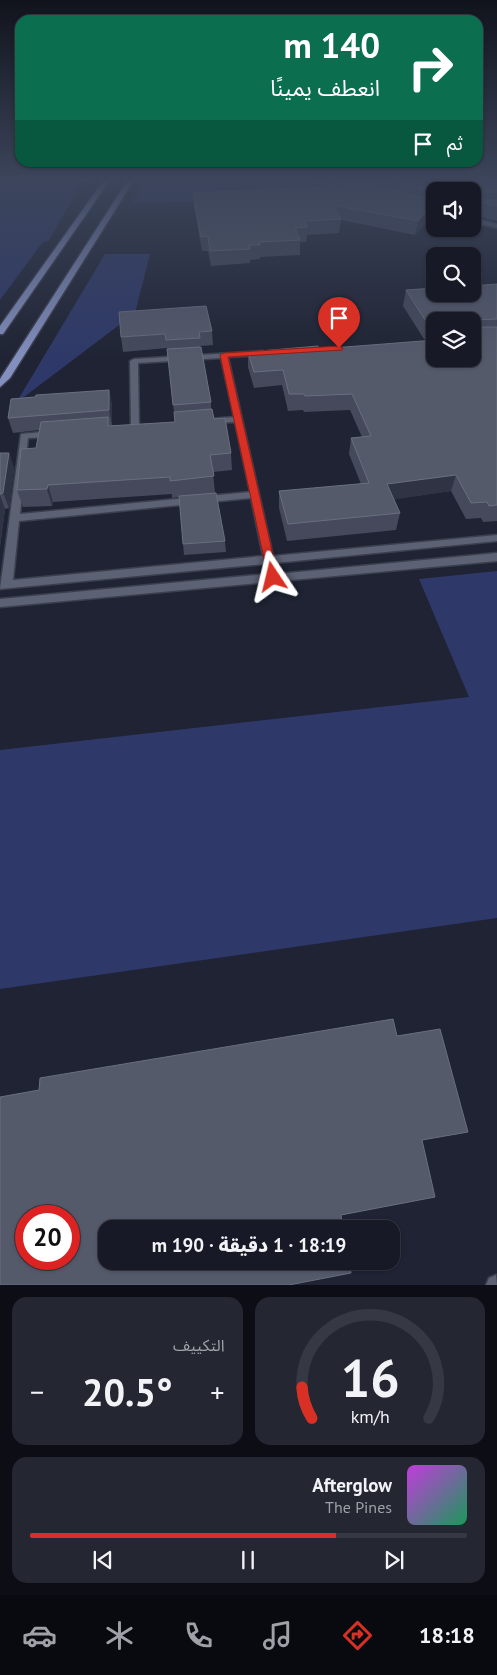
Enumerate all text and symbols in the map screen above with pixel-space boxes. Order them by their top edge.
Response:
text: 140 m [283,22,380,68]
icon: right [398,35,463,100]
text: انعطف يمينًا [270,74,380,102]
icon: arrive [409,130,437,158]
text: ثم [447,131,463,155]
map controls [426,182,481,367]
button: sound [426,182,481,237]
button: search [426,247,481,302]
pin [318,297,360,348]
icon: arrive [325,304,353,332]
button: layers [426,312,481,367]
position arrow [246,550,298,602]
speed limit sign: 20 [15,1205,80,1270]
text: 18:19 · 1 دقيقة · 190 m [152,1233,346,1257]
text: التكييف [173,1335,225,1355]
text: 16 [340,1344,399,1411]
text: 20.5° [82,1367,173,1416]
text: − [30,1373,44,1410]
text: + [210,1373,225,1410]
text: km/h [350,1405,389,1428]
text: Afterglow [312,1473,392,1497]
text: The Pines [325,1497,392,1517]
icon: previous [89,1546,117,1574]
icon: pause [234,1546,262,1574]
icon: next [380,1546,408,1574]
icon: car [22,1618,57,1653]
icon: climate [102,1618,137,1653]
icon: phone [181,1618,216,1653]
icon: music [260,1618,295,1653]
icon: directions [340,1618,375,1653]
text: 18:18 [419,1621,475,1649]

